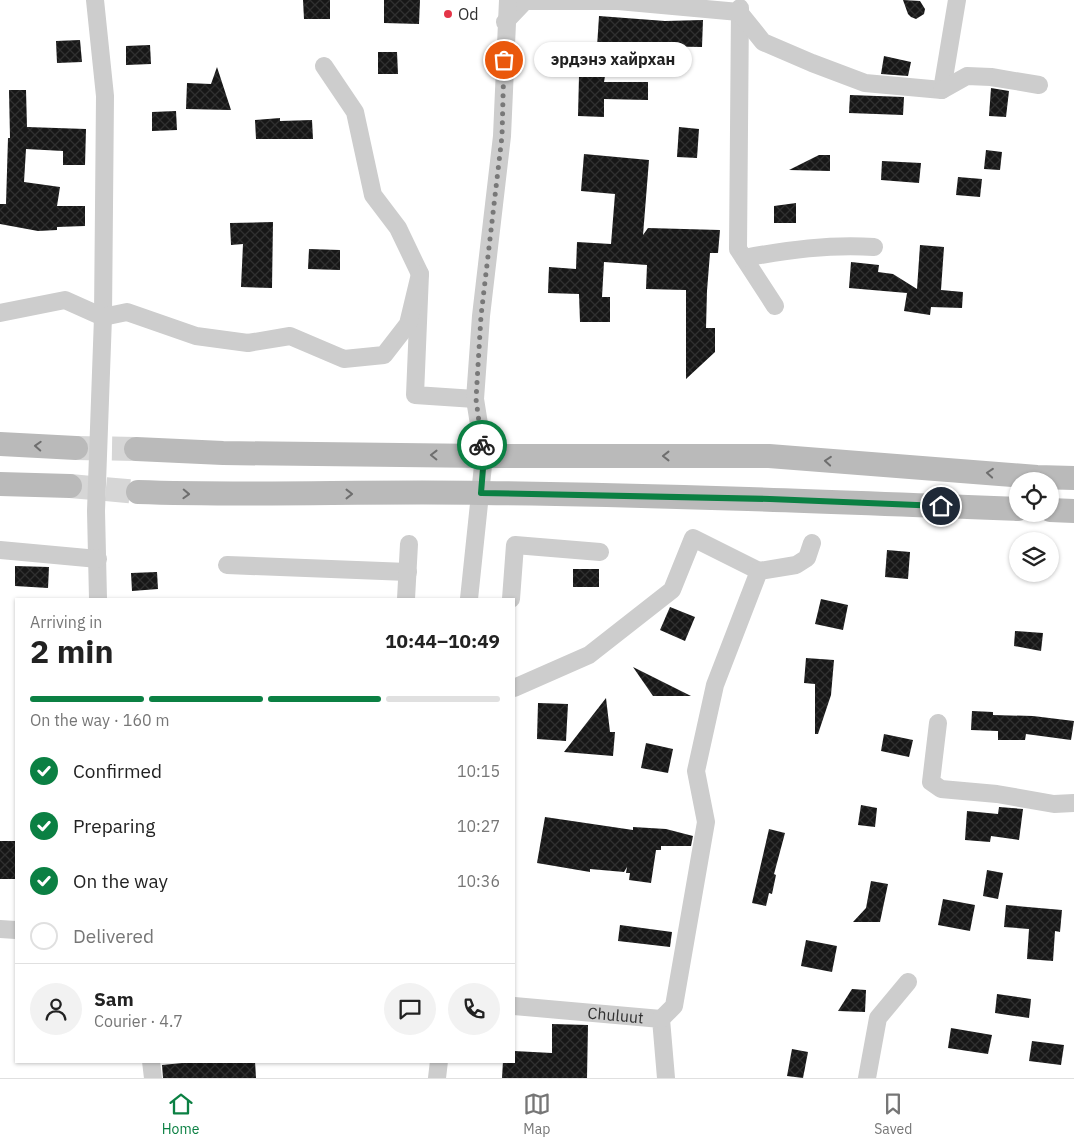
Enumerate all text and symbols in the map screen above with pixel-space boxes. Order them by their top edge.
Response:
place label: Od [458,4,479,24]
marker: Od [442,8,454,20]
pin [483,39,525,81]
callout: эрдэнэ хайрхан [534,42,692,78]
icon: bag [490,46,518,74]
text: эрдэнэ хайрхан [551,49,675,69]
courier [457,420,507,470]
icon: bike [468,431,496,459]
one-way arrow [34,441,42,451]
one-way arrow [429,450,437,460]
one-way arrow [662,451,670,461]
one-way arrow [824,455,832,466]
one-way arrow [986,468,994,479]
map controls [1009,472,1059,582]
button: locate [1009,472,1059,522]
pin [920,485,962,527]
one-way arrow [183,488,191,499]
one-way arrow [346,489,353,499]
icon: home [927,492,955,520]
button: layers [1009,532,1059,582]
text: Arriving in [30,612,102,632]
text: 10:44–10:49 [385,629,500,653]
text: 2 min [30,630,114,672]
text: On the way · 160 m [30,710,169,730]
icon: check [30,757,58,785]
text: Confirmed [73,759,162,783]
text: 10:15 [457,761,500,781]
icon: check [30,812,58,840]
text: Preparing [73,814,155,838]
text: 10:27 [457,816,500,836]
icon: check [30,867,58,895]
text: On the way [73,869,168,893]
text: 10:36 [457,871,500,891]
text: Delivered [73,924,154,948]
button: person [30,983,82,1035]
button: chat [384,983,436,1035]
button: phone [448,983,500,1035]
text: Sam [94,987,134,1011]
street label: Chuluut [587,1003,645,1027]
text: Courier · 4.7 [94,1011,183,1031]
tab: Home [162,1090,199,1138]
tab: Map [523,1090,551,1138]
tab: Saved [874,1090,912,1138]

